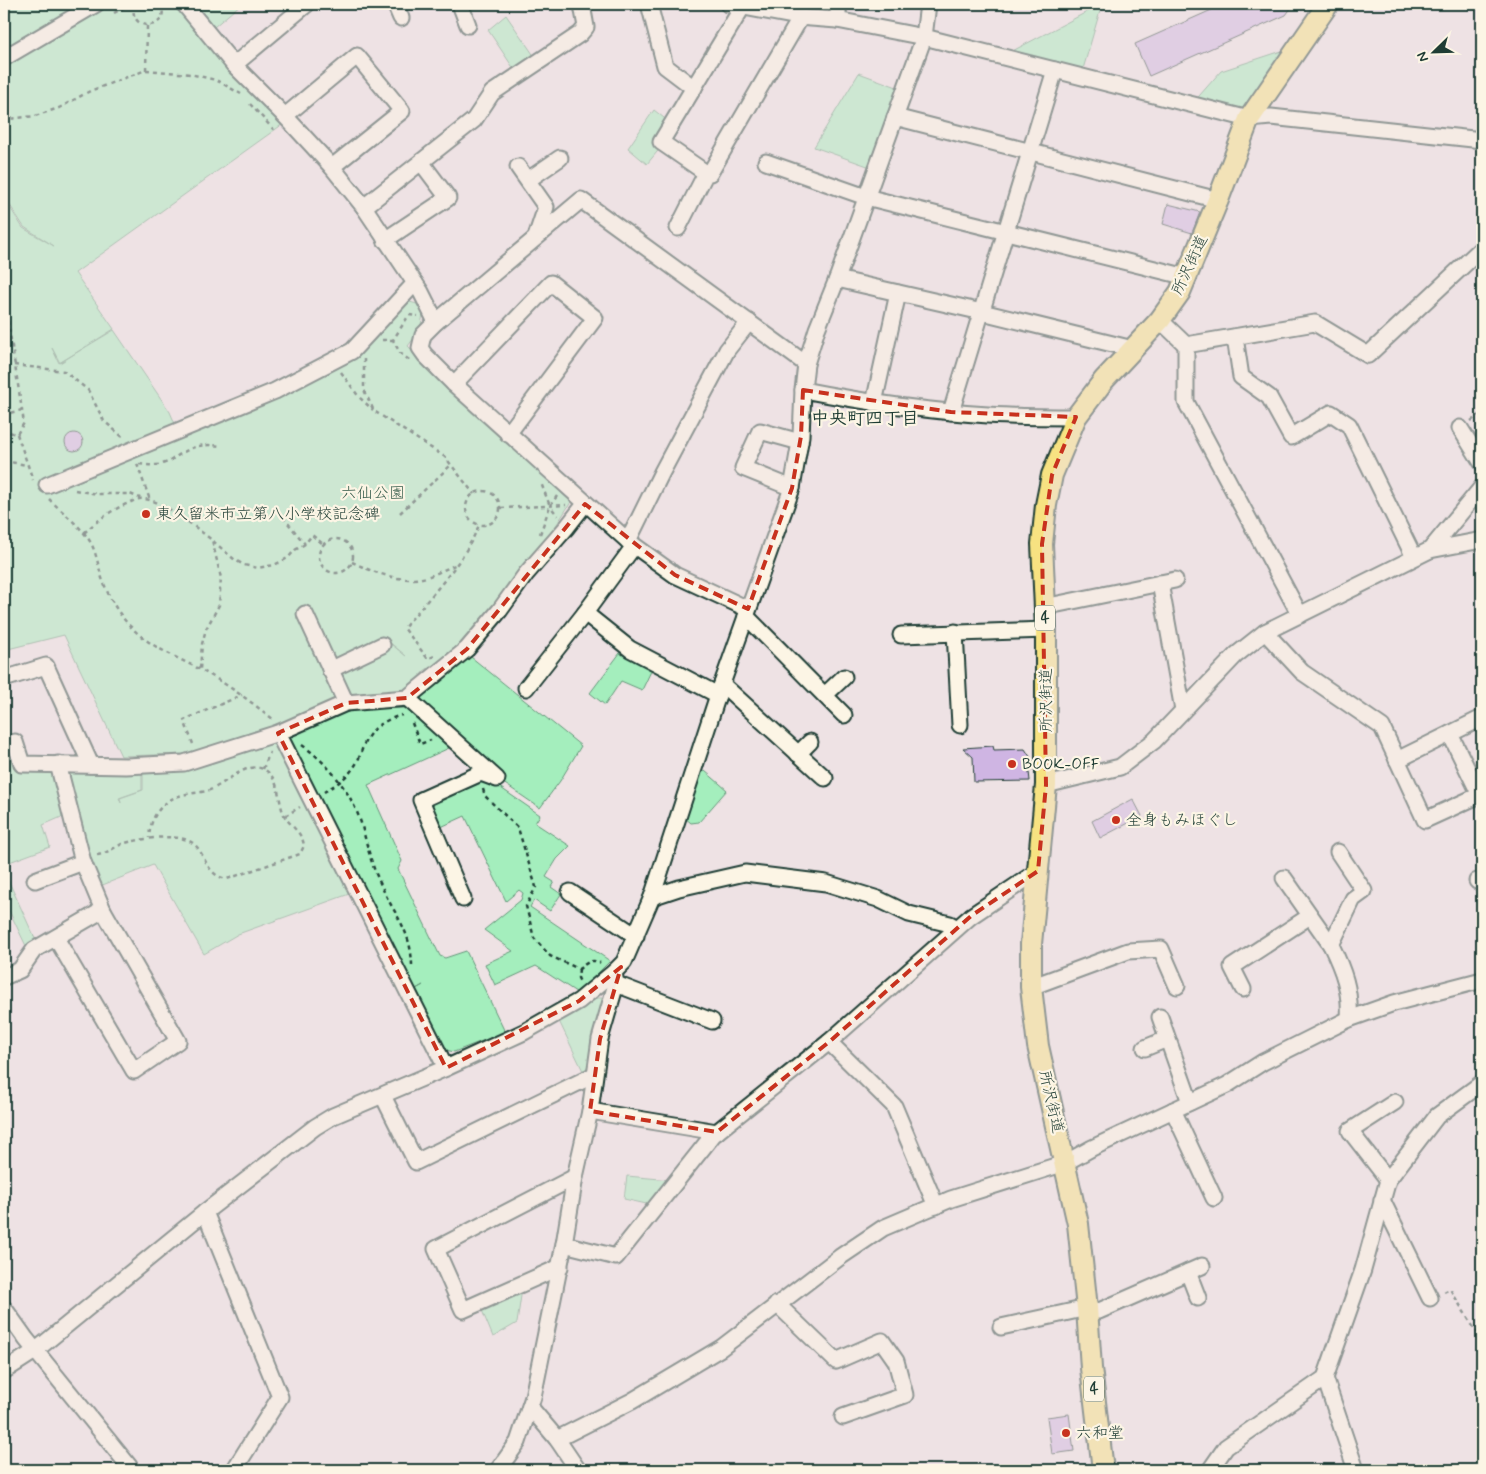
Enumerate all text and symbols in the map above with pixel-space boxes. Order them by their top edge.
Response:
north arrow [1408,28,1458,78]
text: N [1413,49,1433,64]
street label: 所沢街道 [1167,232,1213,298]
district label: 中央町四丁目 [811,407,919,431]
park label: 六仙公園 [341,483,405,504]
place label: 東久留米市立第八小学校記念碑 [156,504,380,525]
marker: 東久留米市立第八小学校記念碑 [140,508,152,520]
road number: 4 [1035,606,1055,630]
street label: 所沢街道 [1036,668,1057,732]
place label: BOOK-OFF [1022,754,1100,775]
marker: BOOK-OFF [1006,758,1018,770]
place label: 全身もみほぐし [1126,810,1238,831]
marker: 全身もみほぐし [1110,814,1122,826]
street label: 所沢街道 [1034,1068,1068,1136]
road number: 4 [1084,1376,1104,1402]
place label: 六和堂 [1076,1423,1124,1444]
marker: 六和堂 [1060,1427,1072,1439]

